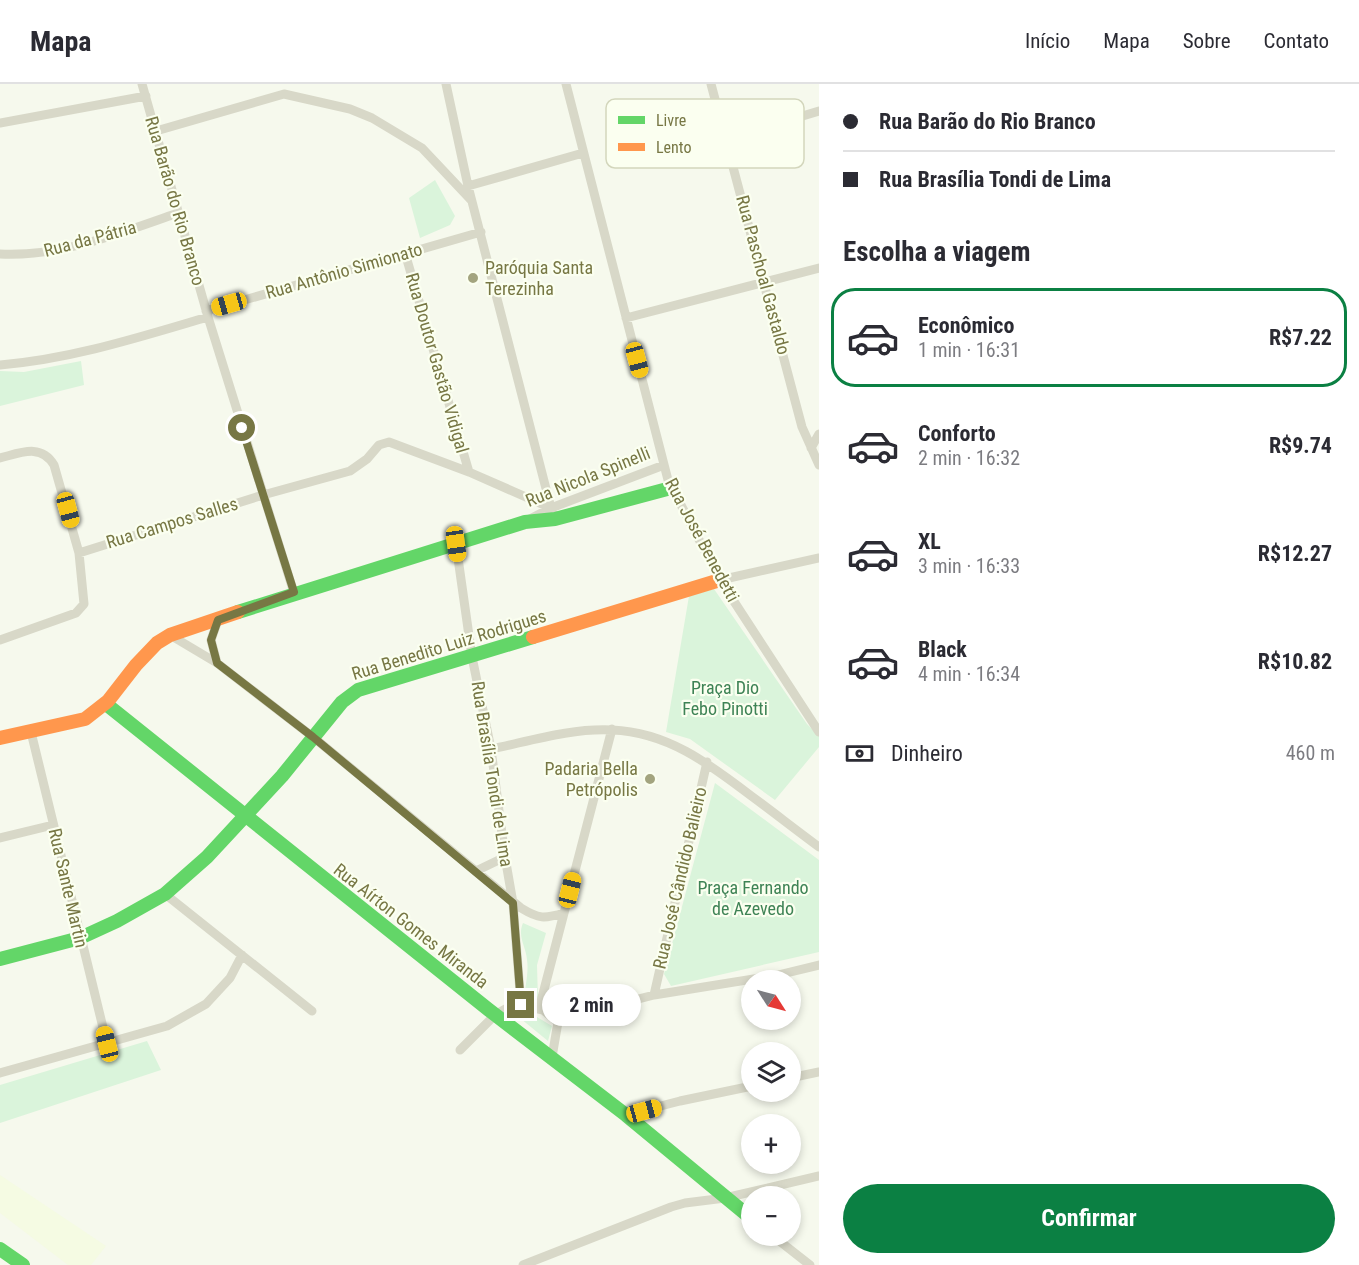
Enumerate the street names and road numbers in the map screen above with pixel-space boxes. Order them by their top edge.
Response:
street label: Rua Barão do Rio Branco [141,114,210,288]
street label: Rua Paschoal Gastaldo [732,193,795,357]
street label: Rua da Pátria [41,216,138,261]
street label: Rua Antônio Simionato [263,238,425,303]
street label: Rua Doutor Gastão Vidigal [402,270,473,455]
street label: Rua Nicola Spinelli [522,442,653,511]
street label: Rua José Benedetti [661,474,744,605]
street label: Rua Campos Salles [104,493,240,553]
street label: Rua Benedito Luiz Rodrigues [349,605,549,684]
street label: Rua Brasília Tondi de Lima [467,680,518,868]
street label: Rua José Cândido Balieiro [648,785,711,971]
street label: Rua Sante Martin [45,826,92,950]
street label: Rua Aírton Gomes Miranda [330,859,493,992]

